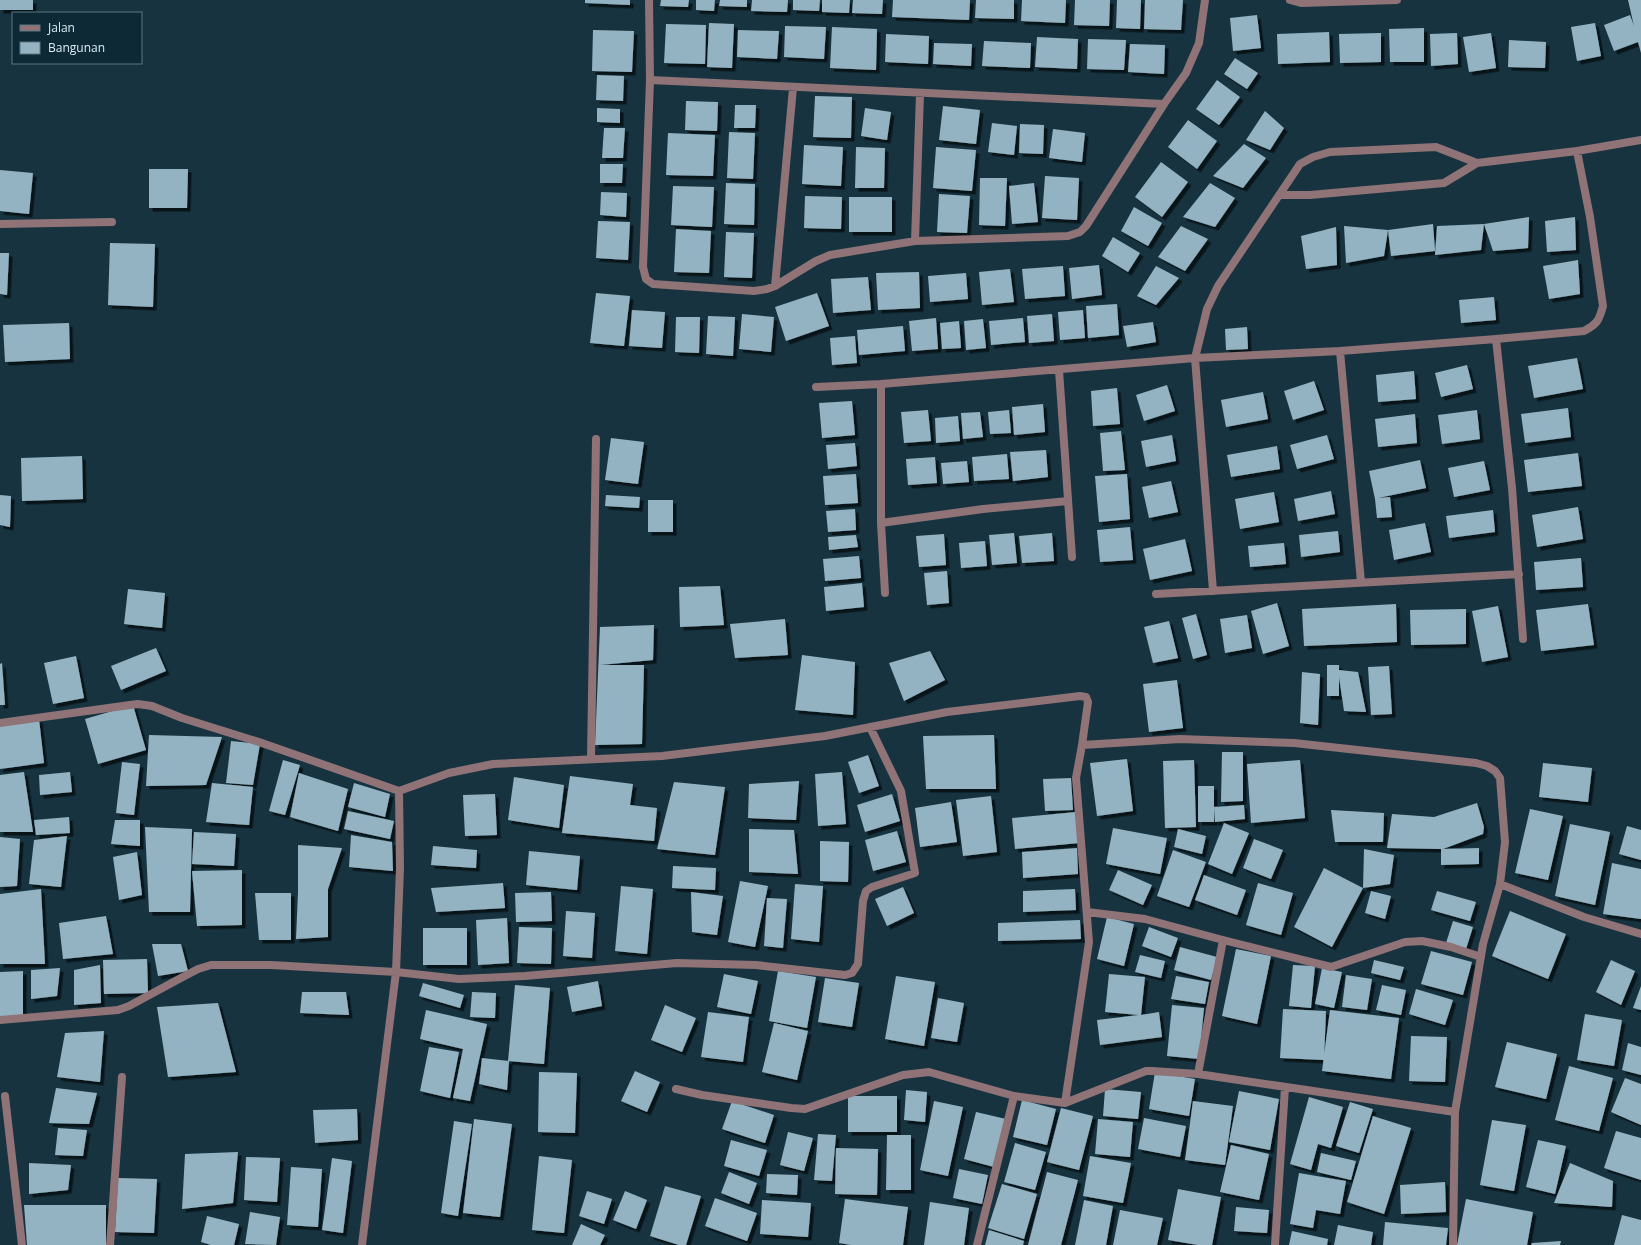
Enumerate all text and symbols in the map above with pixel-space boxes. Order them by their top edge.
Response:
legend [12,12,142,64]
text: Jalan [47,19,75,36]
text: Bangunan [48,39,105,56]

